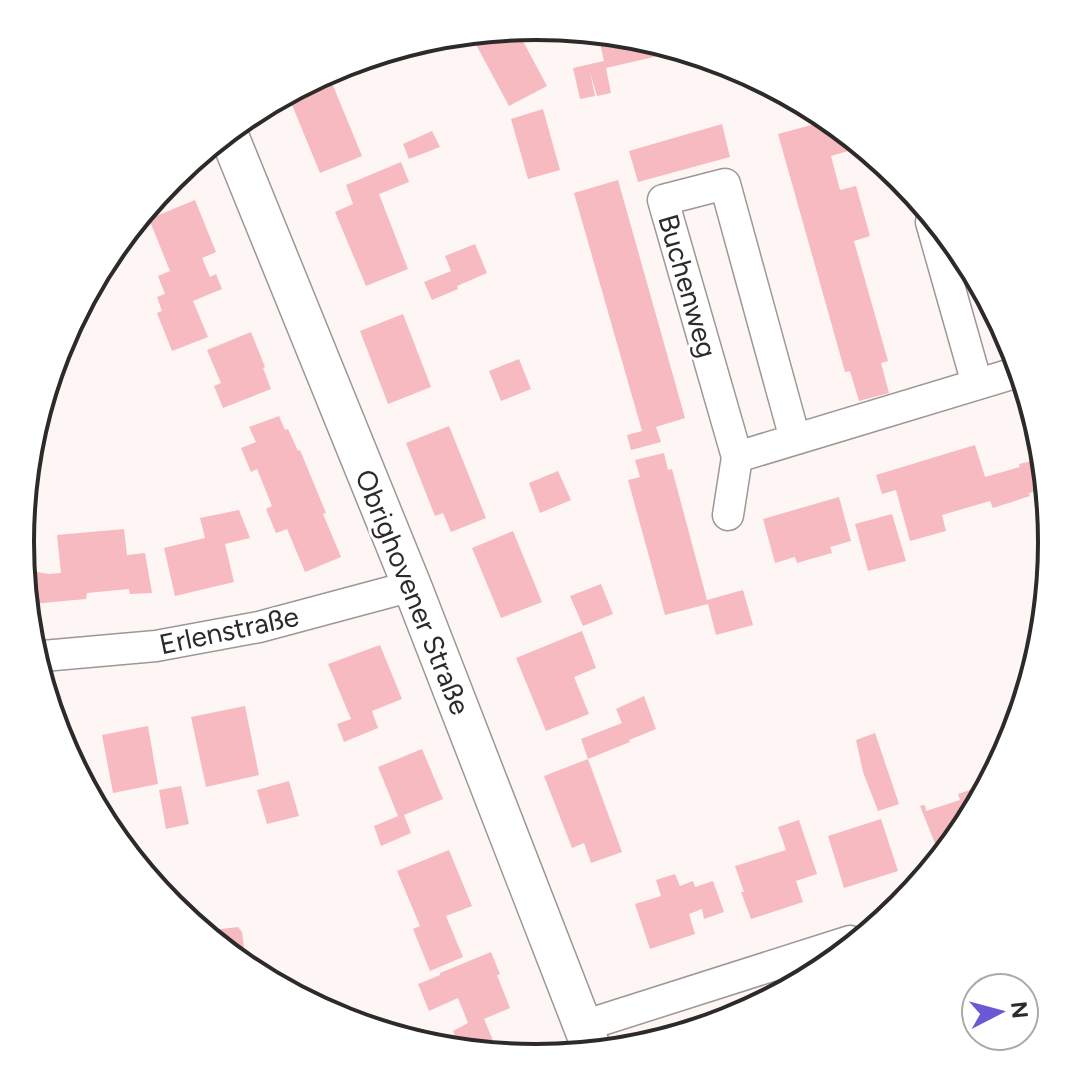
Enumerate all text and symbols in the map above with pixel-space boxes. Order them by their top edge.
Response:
street label: Buchenweg [651,210,725,362]
street label: Obrighovener Straße [348,464,478,720]
street label: Erlenstraße [156,599,302,661]
north arrow [960,972,1040,1052]
text: N [1005,1000,1034,1020]

